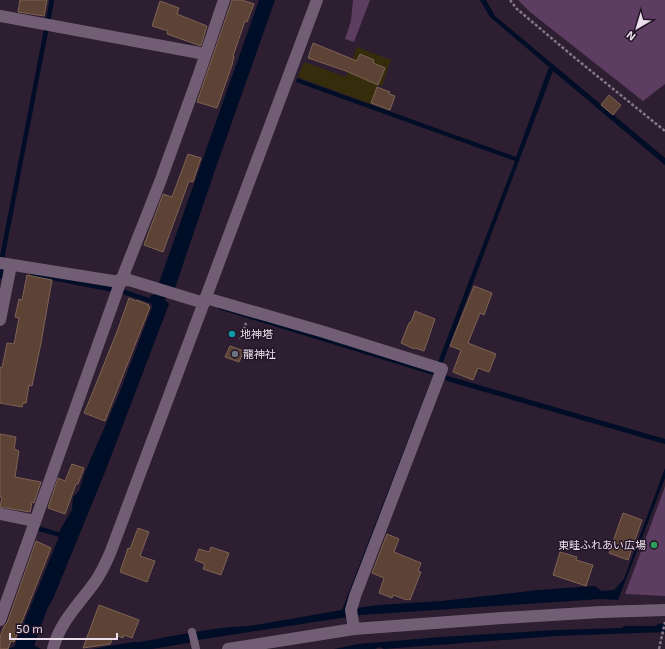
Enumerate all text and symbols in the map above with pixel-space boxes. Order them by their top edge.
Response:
north arrow [617,8,657,48]
text: N [623,29,638,44]
place label: 地神塔 [240,327,273,340]
marker: 地神塔 [227,329,237,339]
place label: 龍神社 [243,347,276,360]
marker: 龍神社 [230,349,240,359]
place label: 東畦ふれあい広場 [558,538,646,551]
marker: 東畦ふれあい広場 [649,540,659,550]
scale bar [10,615,117,641]
text: 50 m [16,621,43,635]

